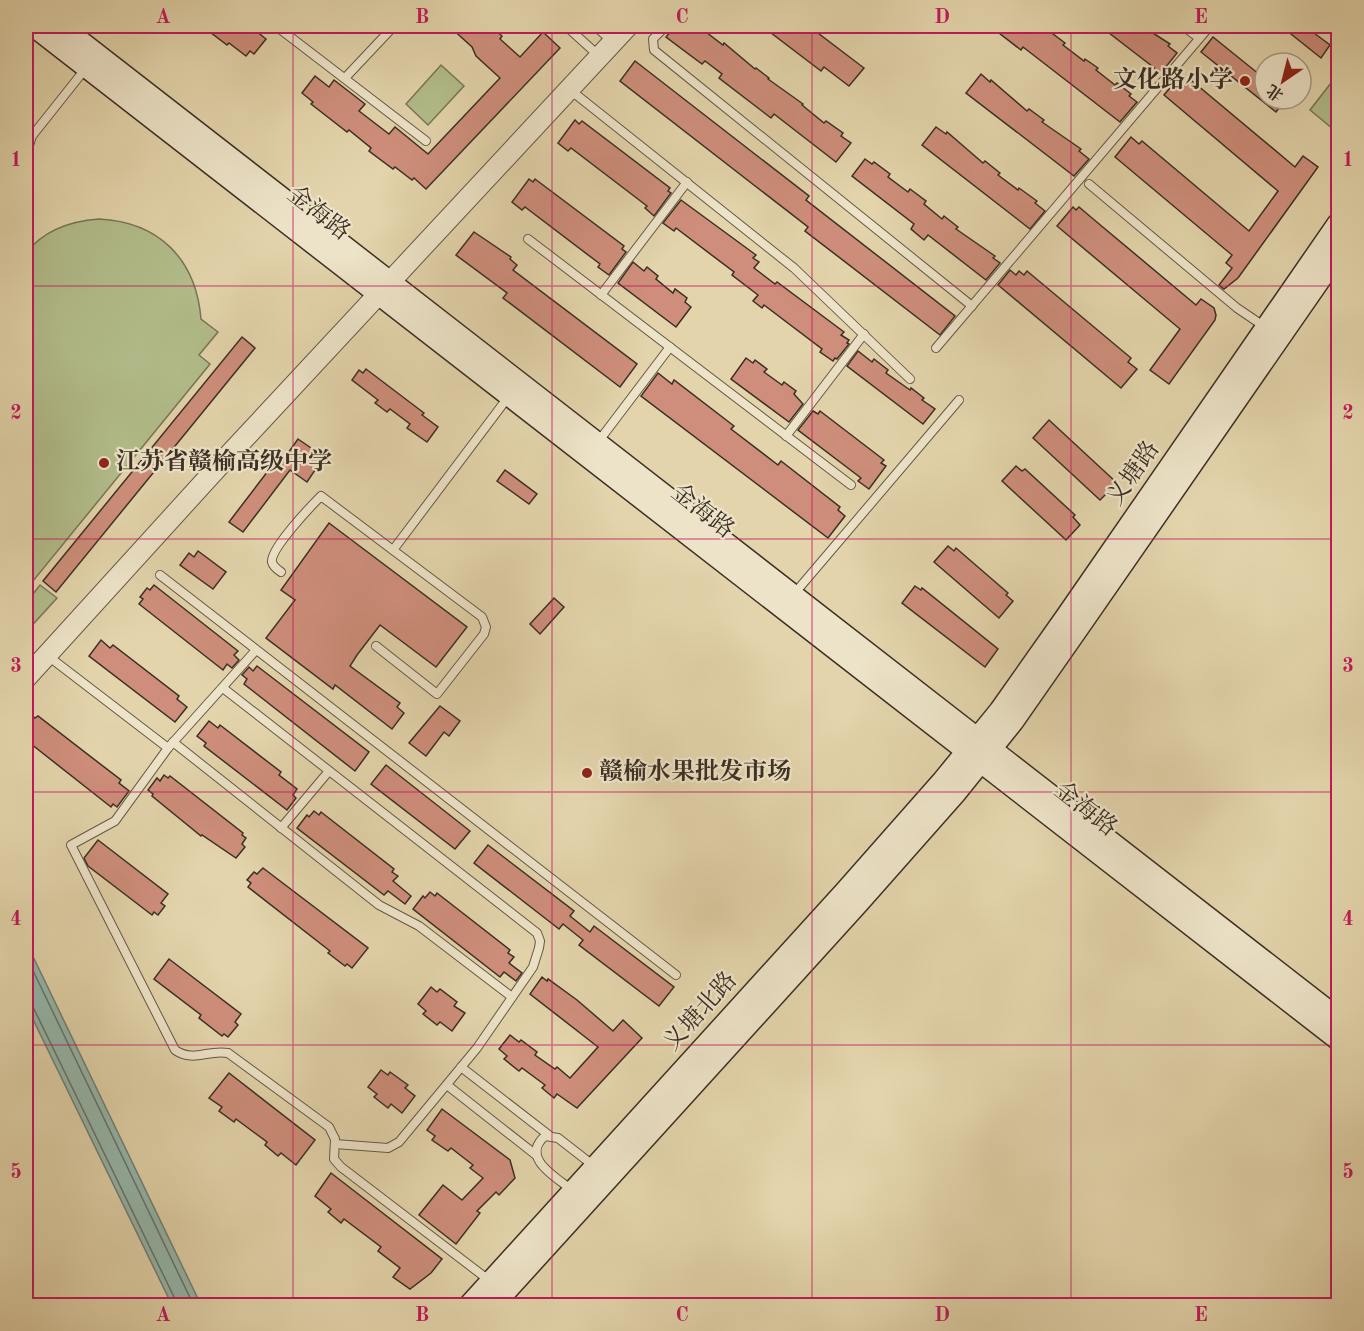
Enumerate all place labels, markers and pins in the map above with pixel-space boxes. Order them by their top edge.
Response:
place label: 文化路小学 [1113,66,1233,93]
marker: 文化路小学 [1238,74,1252,88]
place label: 江苏省赣榆高级中学 [116,448,332,475]
marker: 江苏省赣榆高级中学 [97,456,111,470]
place label: 赣榆水果批发市场 [599,758,791,785]
marker: 赣榆水果批发市场 [580,766,594,780]

